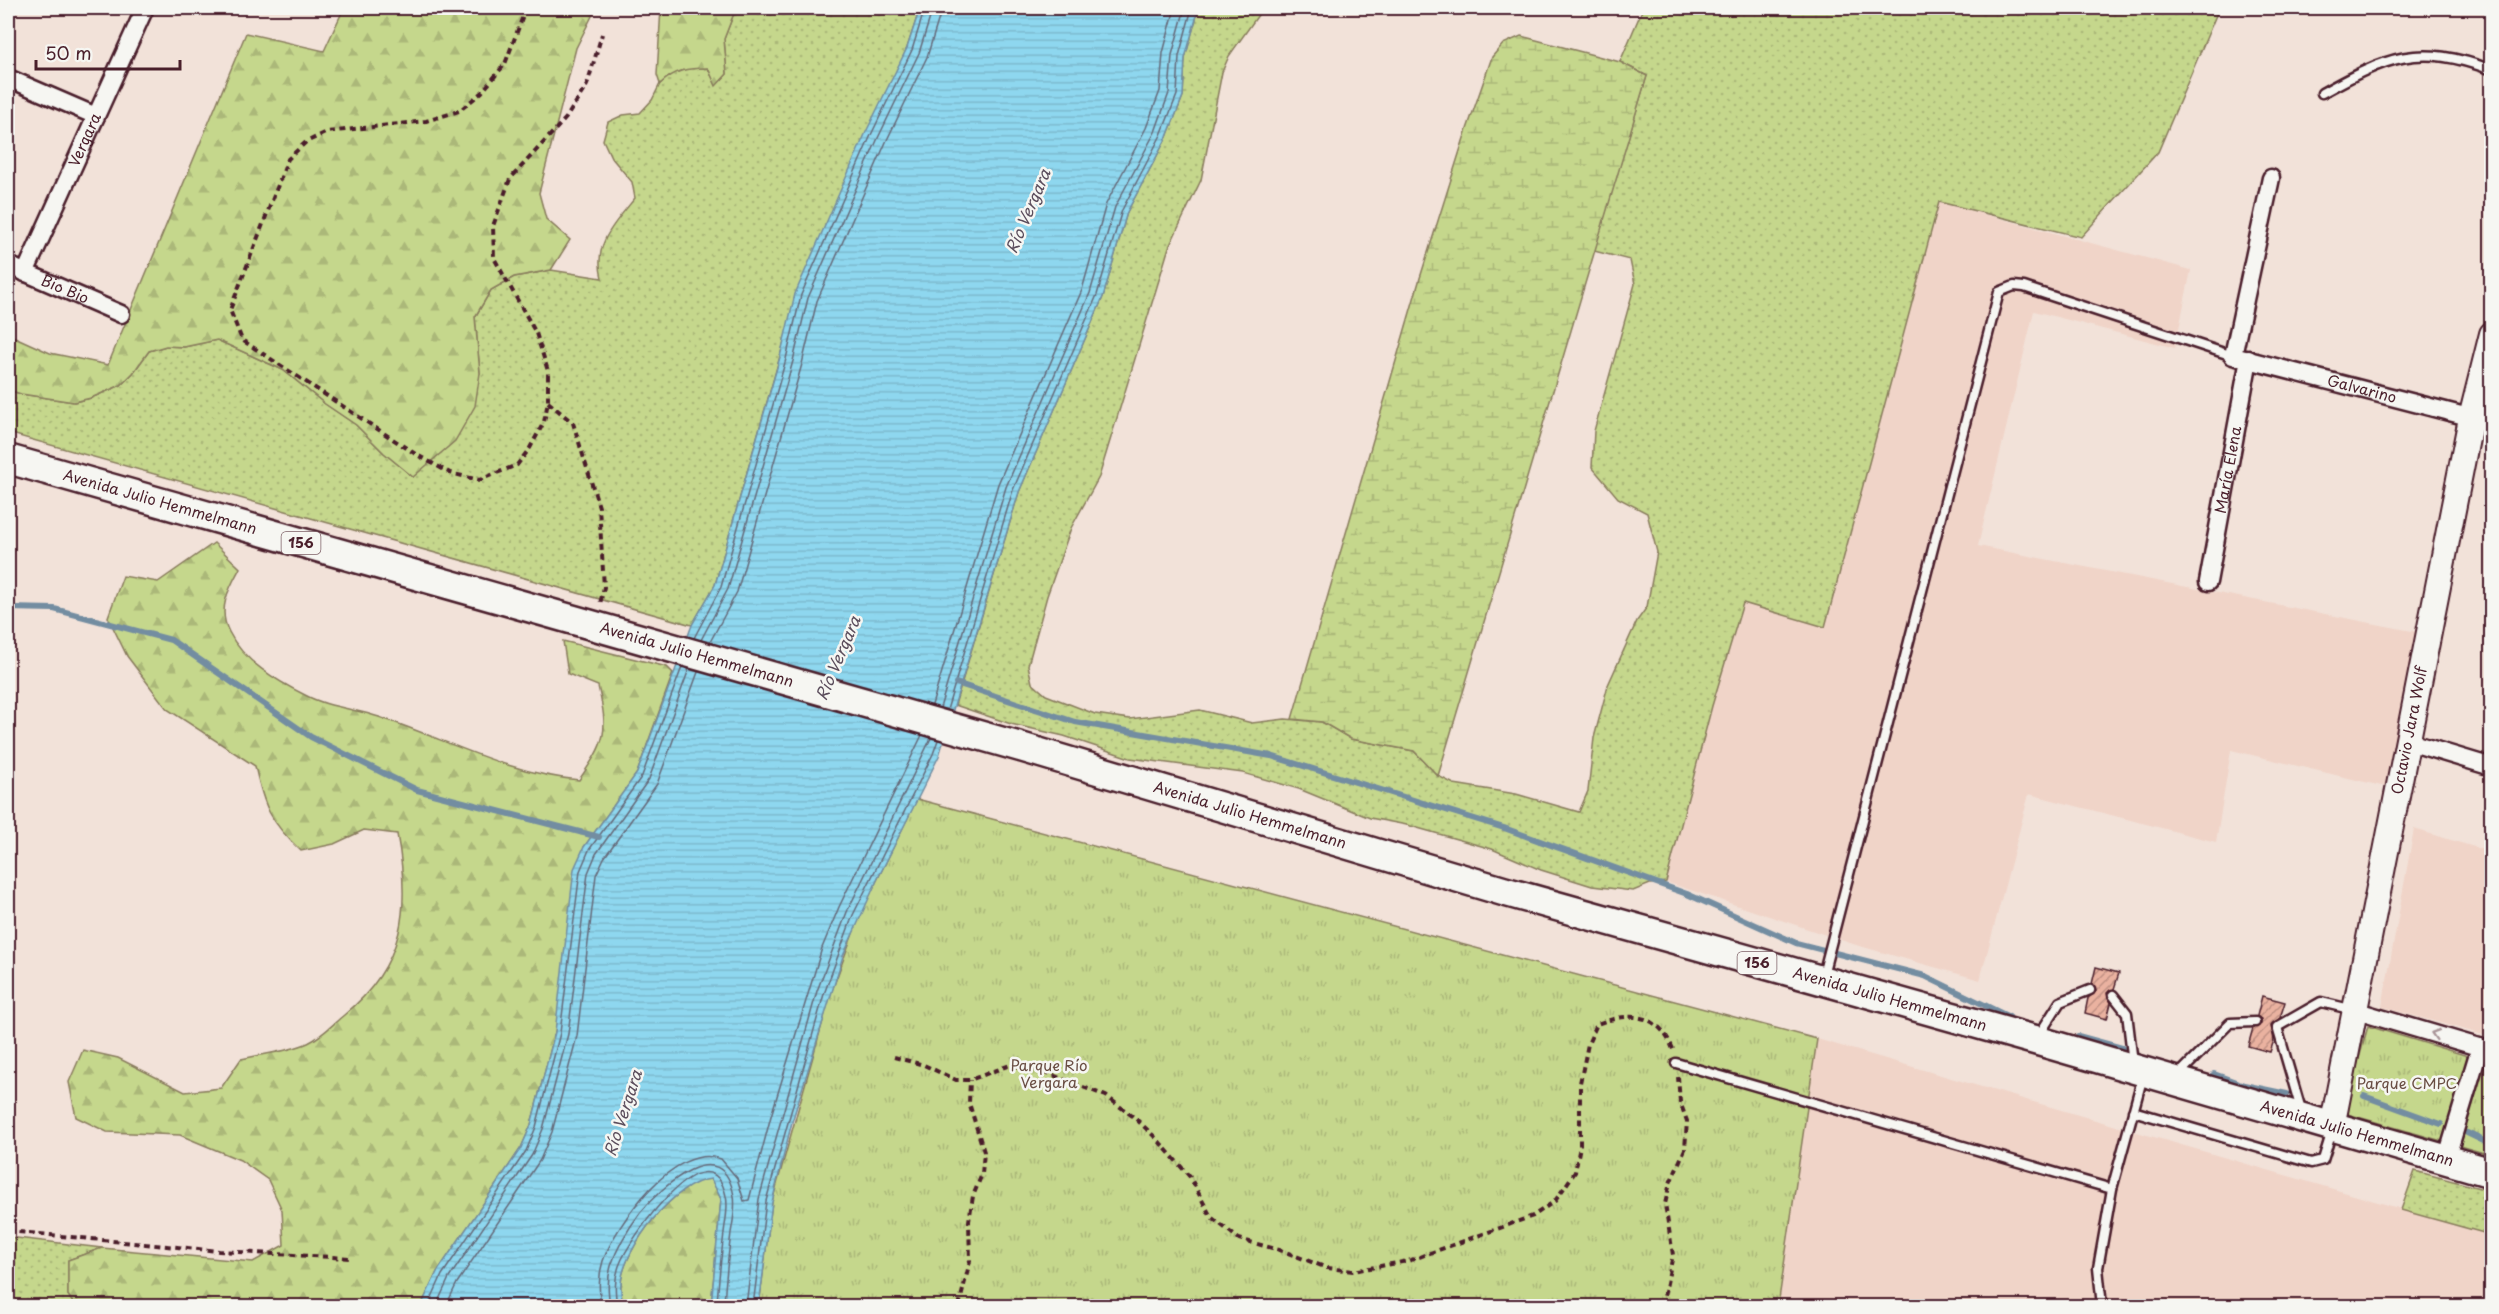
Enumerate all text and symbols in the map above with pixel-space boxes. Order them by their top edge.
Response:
scale bar [36,33,180,71]
text: 50 m [45,39,92,66]
street label: Vergara [62,108,106,170]
water label: Río Vergara [999,164,1056,256]
street label: Bio Bio [38,268,93,309]
street label: Galvarino [2325,368,2399,408]
street label: María Elena [2208,423,2247,515]
street label: Avenida Julio Hemmelmann [61,462,260,539]
road number: 156 [282,532,320,554]
water label: Río Vergara [809,611,866,703]
street label: Avenida Julio Hemmelmann [598,615,797,692]
street label: Octavio Jara Wolf [2384,663,2432,796]
street label: Avenida Julio Hemmelmann [1151,774,1350,854]
road number: 156 [1738,952,1776,974]
street label: Avenida Julio Hemmelmann [1791,960,1990,1036]
one-way arrow [2430,1029,2441,1041]
park label: Parque Río Vergara [1010,1053,1088,1093]
water label: Río Vergara [597,1066,647,1159]
park label: Parque CMPC [2357,1071,2457,1094]
street label: Avenida Julio Hemmelmann [2258,1093,2457,1171]

